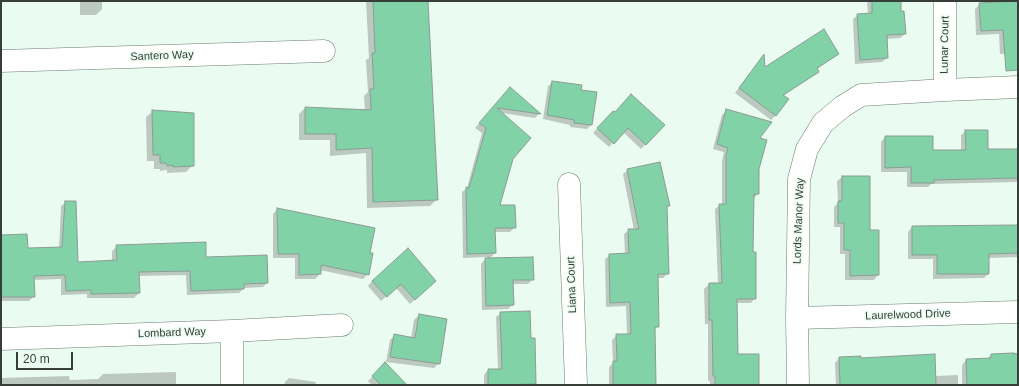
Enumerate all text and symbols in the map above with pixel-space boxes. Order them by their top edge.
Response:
street label: Lunar Court [938,16,952,74]
street label: Santero Way [130,48,194,64]
street label: Lords Manor Way [791,178,807,264]
street label: Liana Court [564,256,580,314]
street label: Laurelwood Drive [865,307,951,323]
street label: Lombard Way [138,325,206,341]
scale bar [18,344,75,370]
text: 20 m [23,352,50,366]

